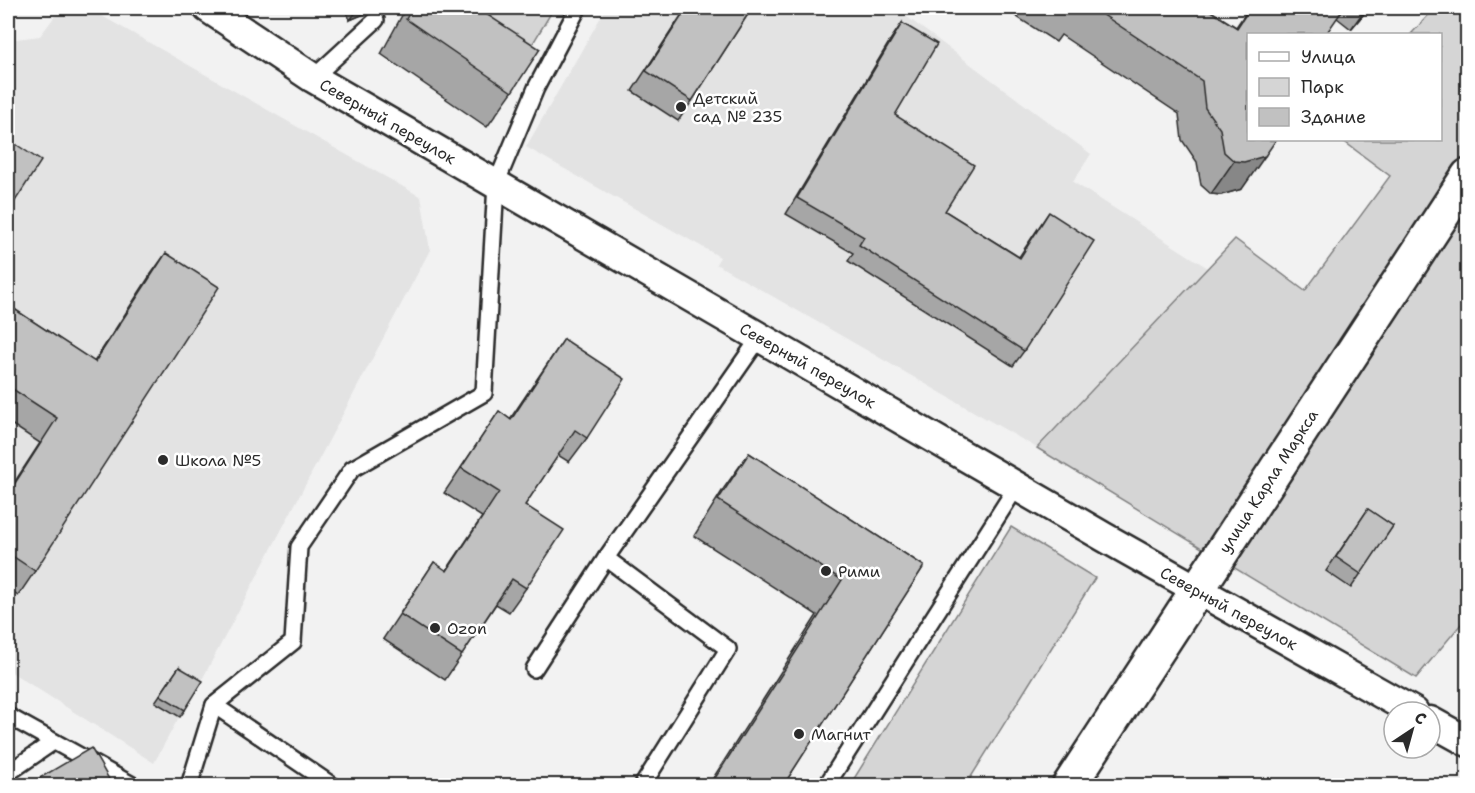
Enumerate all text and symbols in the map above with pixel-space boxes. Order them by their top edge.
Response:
legend [1247,33,1442,141]
text: Улица [1301,45,1355,69]
street label: Северный переулок [316,74,460,169]
text: Парк [1301,75,1344,99]
place label: Детский сад № 235 [693,88,782,127]
marker: Детский сад № 235 [674,100,688,114]
text: Здание [1301,105,1366,129]
street label: Северный переулок [736,318,880,413]
street label: улица Карла Маркса [1214,405,1323,557]
place label: Школа №5 [175,450,261,471]
marker: Школа №5 [156,453,170,467]
place label: Рими [838,561,880,582]
street label: Северный переулок [1156,562,1302,655]
marker: Рими [819,564,833,578]
place label: Ozon [447,618,487,639]
marker: Ozon [428,621,442,635]
north arrow [1382,700,1442,760]
text: С [1410,707,1431,730]
place label: Магнит [811,724,872,745]
marker: Магнит [792,727,806,741]

